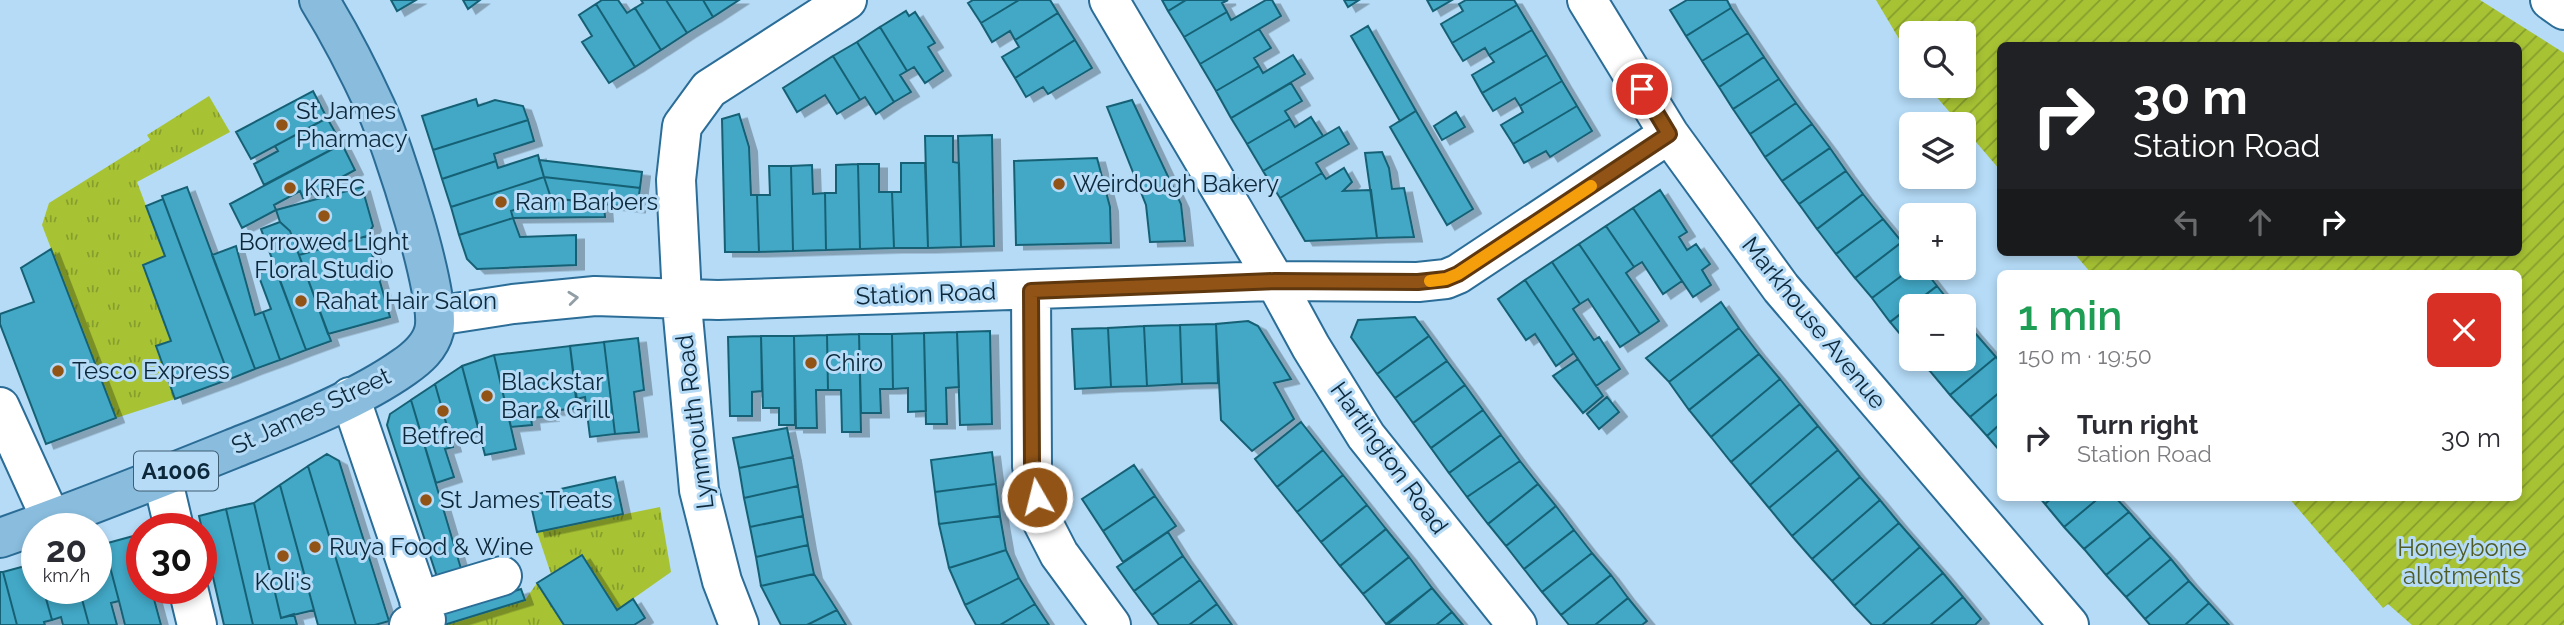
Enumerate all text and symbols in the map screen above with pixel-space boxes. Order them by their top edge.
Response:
map controls [1899,21,1976,371]
button: search [1899,21,1976,98]
pin [1612,59,1672,119]
text: 30 m [2133,68,2248,125]
icon: arrive [1623,70,1661,108]
icon: right [2018,70,2109,161]
place label: St James Pharmacy [296,96,408,153]
button: layers [1899,112,1976,189]
marker: St James Pharmacy [274,117,290,133]
text: Station Road [2133,127,2320,164]
place label: Weirdough Bakery [1073,169,1279,198]
place label: KRFC [304,173,365,202]
marker: Weirdough Bakery [1051,176,1067,192]
marker: KRFC [282,180,298,196]
place label: Ram Barbers [515,187,658,216]
marker: Ram Barbers [493,194,509,210]
button: + [1899,203,1976,280]
icon: left [2168,203,2206,241]
icon: ahead [2241,203,2279,241]
icon: right [2314,203,2352,241]
marker: Borrowed Light Floral Studio [316,208,332,224]
place label: Borrowed Light Floral Studio [239,227,409,284]
street label: Markhouse Avenue [1736,231,1893,415]
street label: Station Road [855,277,997,310]
place label: Rahat Hair Salon [315,286,497,315]
one-way arrow [567,291,578,306]
text: 1 min [2018,291,2122,340]
marker: Rahat Hair Salon [293,293,309,309]
button: close [2427,293,2501,367]
button: − [1899,294,1976,371]
street label: Lynmouth Road [669,333,720,511]
text: 150 m · 19:50 [2018,342,2152,369]
place label: Chiro [825,348,883,377]
marker: Chiro [803,355,819,371]
place label: Tesco Express [72,356,230,385]
street label: St James Street [226,361,395,460]
marker: Tesco Express [50,363,66,379]
place label: Blackstar Bar & Grill [501,367,611,424]
street label: Hartington Road [1324,376,1454,539]
marker: Blackstar Bar & Grill [479,388,495,404]
marker: Betfred [435,403,451,419]
text: Turn right [2077,410,2198,440]
icon: right [2018,419,2056,457]
place label: Betfred [402,421,484,450]
text: 30 m [2441,423,2501,453]
text: Station Road [2077,440,2212,467]
road number: A1006 [134,452,218,491]
position arrow [1000,460,1074,534]
place label: St James Treats [440,485,613,514]
marker: St James Treats [418,492,434,508]
speed limit sign: 30 [126,513,217,604]
text: 20 [46,529,87,570]
place label: Ruya Food & Wine [329,532,533,561]
park label: Honeybone allotments [2397,533,2527,590]
marker: Ruya Food & Wine [307,539,323,555]
marker: Koli's [275,548,291,564]
text: km/h [43,565,90,586]
place label: Koli's [255,567,311,596]

